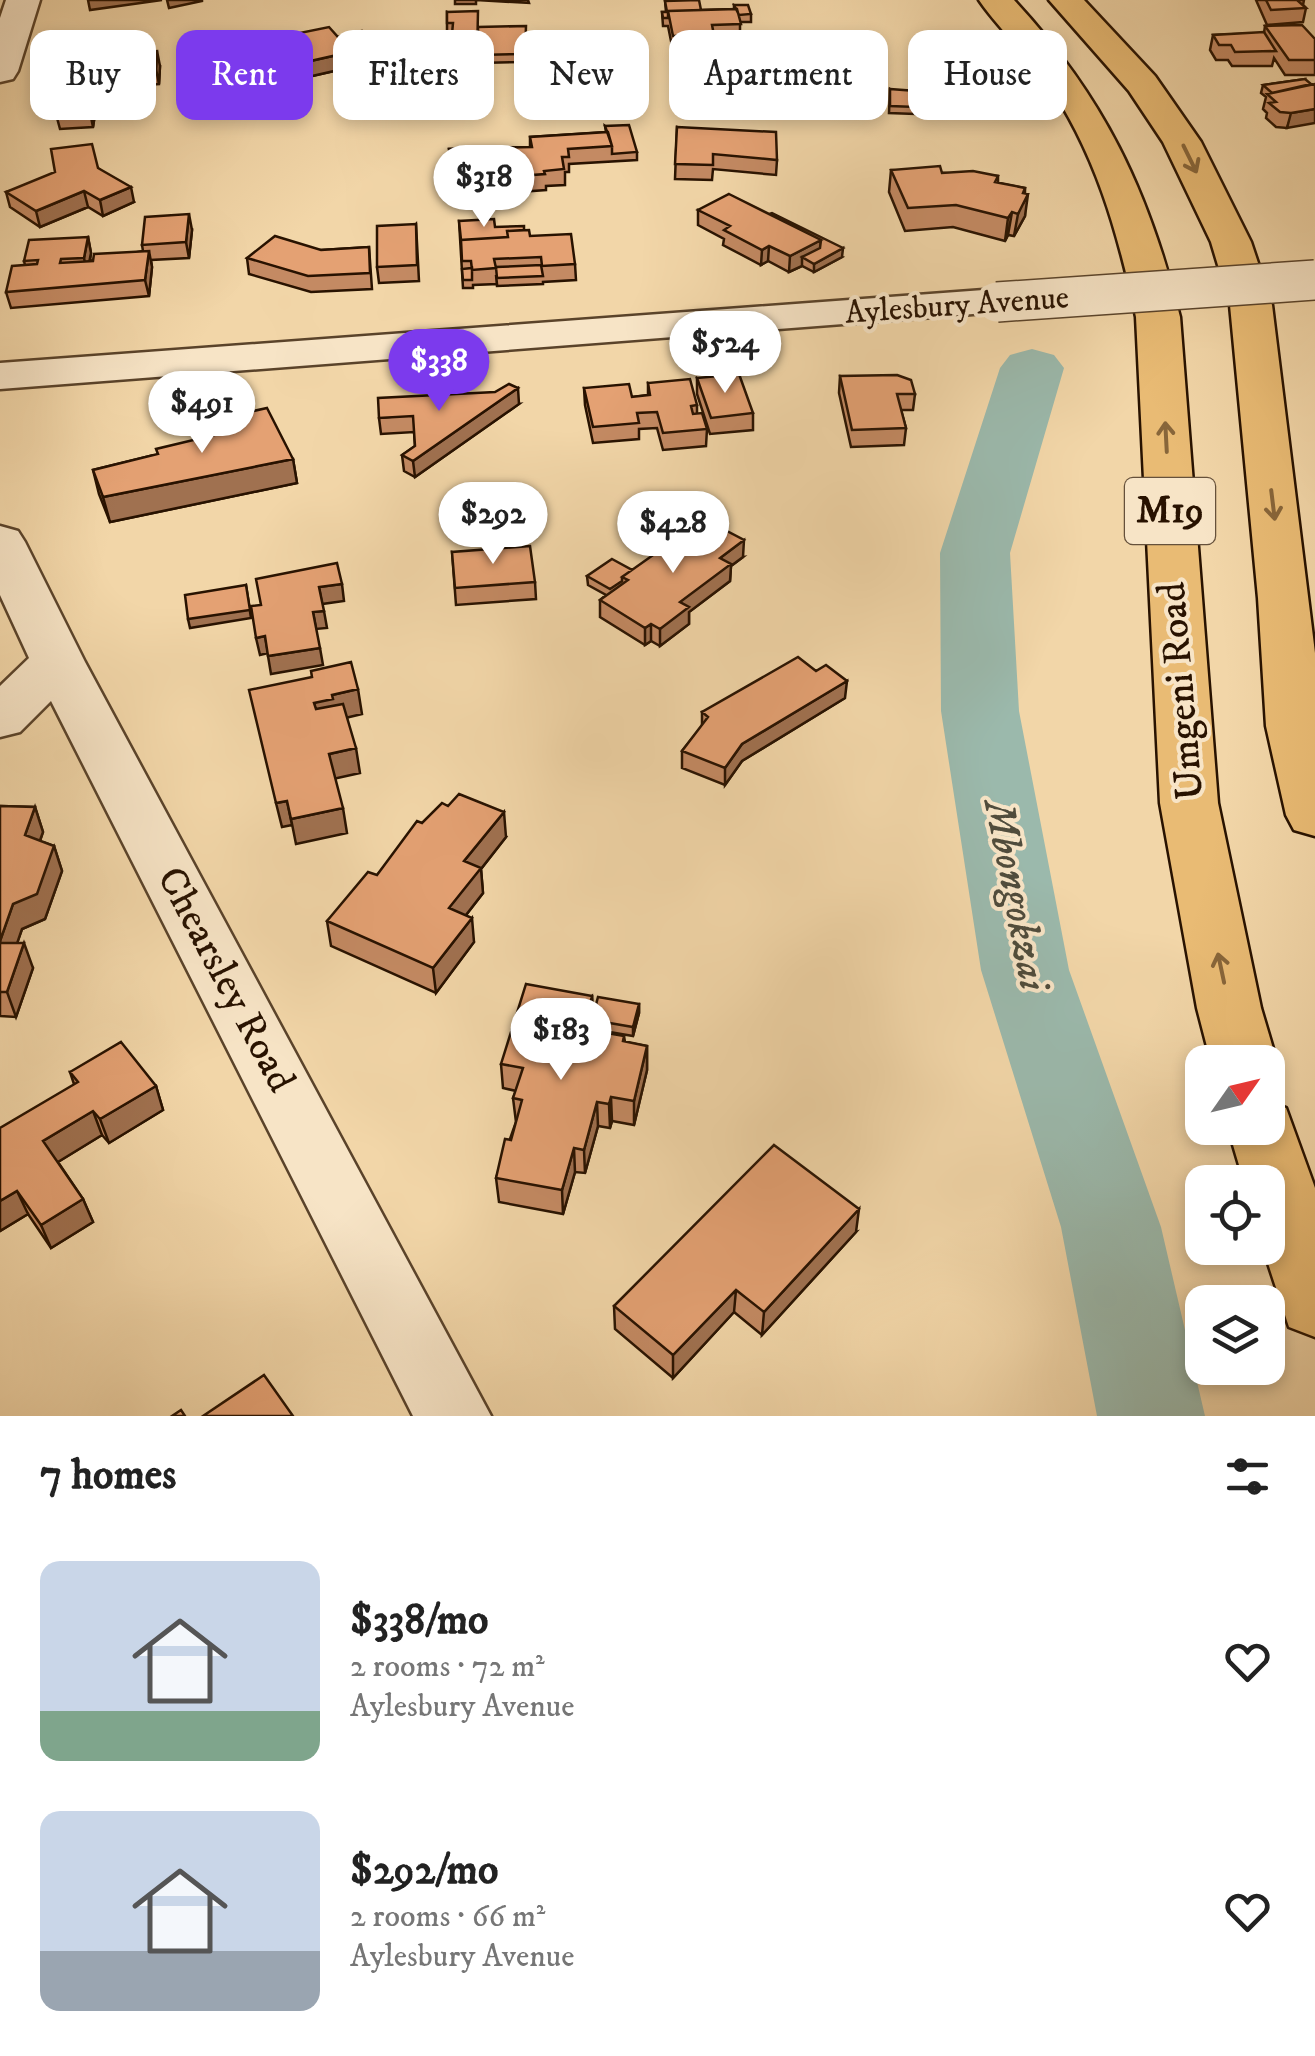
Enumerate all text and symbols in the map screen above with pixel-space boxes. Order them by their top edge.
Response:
chip: Buy [30,30,156,120]
chip: Rent [176,30,313,120]
chip: Filters [333,30,494,120]
chip: New [514,30,649,120]
chip: Apartment [669,30,888,120]
chip: House [908,30,1067,120]
one-way arrow [1181,143,1200,173]
pin: $318 [425,145,543,230]
text: $318 [455,157,513,197]
street label: Aylesbury Avenue [844,278,1070,334]
pin: $524 [666,311,784,396]
text: $524 [691,323,759,363]
pin: $338 [380,329,498,414]
text: $338 [410,341,468,381]
pin: $491 [143,371,261,456]
text: $491 [170,383,234,423]
one-way arrow [1156,421,1175,453]
road number: M19 [1125,478,1215,544]
pin: $292 [434,482,552,567]
one-way arrow [1264,488,1283,520]
pin: $428 [614,491,732,576]
text: $292 [461,494,525,534]
text: $428 [639,503,707,543]
street label: Umgeni Road [1148,580,1216,802]
water label: Mbongokzai [970,792,1059,997]
street label: Chearsley Road [145,859,305,1101]
one-way arrow [1210,953,1229,985]
pin: $183 [502,998,620,1083]
text: $183 [532,1010,590,1050]
north arrow [1185,1045,1285,1145]
map controls [1185,1045,1285,1385]
button: locate [1185,1165,1285,1265]
button: layers [1185,1285,1285,1385]
icon: filters [1220,1449,1275,1504]
text: 7 homes [40,1450,176,1502]
text: $338/mo [350,1595,489,1647]
icon: home [120,1601,240,1721]
icon: heart [1220,1634,1275,1689]
text: 2 rooms · 72 m² [350,1647,545,1687]
text: Aylesbury Avenue [350,1687,574,1727]
text: $292/mo [350,1845,498,1897]
icon: home [120,1851,240,1971]
icon: heart [1220,1884,1275,1939]
text: 2 rooms · 66 m² [350,1897,545,1937]
text: Aylesbury Avenue [350,1937,574,1977]

